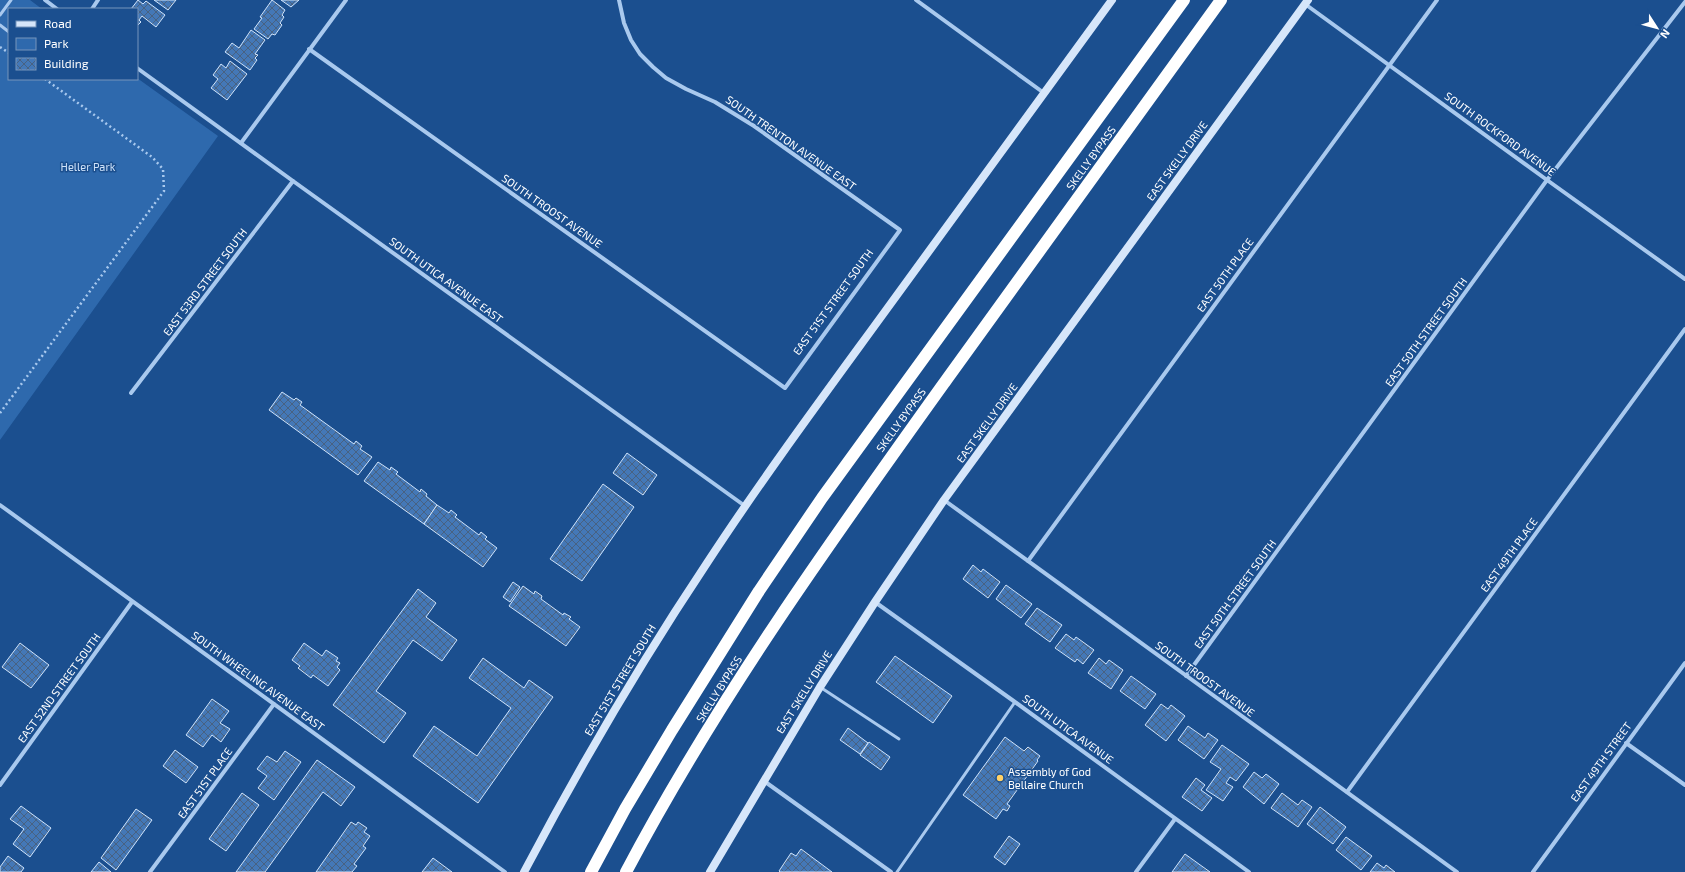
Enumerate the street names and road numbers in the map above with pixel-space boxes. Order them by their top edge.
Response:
street label: SOUTH ROCKFORD AVENUE [1442,89,1558,178]
street label: SOUTH TRENTON AVENUE EAST [724,93,859,193]
street label: EAST SKELLY DRIVE [1143,118,1210,203]
street label: SKELLY BYPASS [1063,123,1118,192]
street label: SOUTH TROOST AVENUE [500,171,605,250]
street label: EAST 53RD STREET SOUTH [160,225,249,338]
street label: SOUTH UTICA AVENUE EAST [387,234,506,326]
street label: EAST 50TH PLACE [1194,235,1256,314]
street label: EAST 51ST STREET SOUTH [790,246,875,357]
street label: EAST 50TH STREET SOUTH [1382,275,1469,389]
street label: EAST SKELLY DRIVE [953,380,1020,465]
street label: SKELLY BYPASS [873,385,928,454]
street label: EAST 49TH PLACE [1477,515,1540,594]
street label: EAST 50TH STREET SOUTH [1191,537,1278,651]
street label: EAST 51ST STREET SOUTH [581,622,658,738]
street label: SOUTH WHEELING AVENUE EAST [189,628,328,734]
street label: EAST 52ND STREET SOUTH [14,630,103,745]
street label: SOUTH TROOST AVENUE [1153,638,1258,719]
street label: EAST SKELLY DRIVE [773,648,834,735]
street label: SKELLY BYPASS [693,653,744,724]
street label: SOUTH UTICA AVENUE [1020,691,1116,766]
street label: EAST 49TH STREET [1567,719,1634,804]
street label: EAST 51ST PLACE [175,745,235,821]

